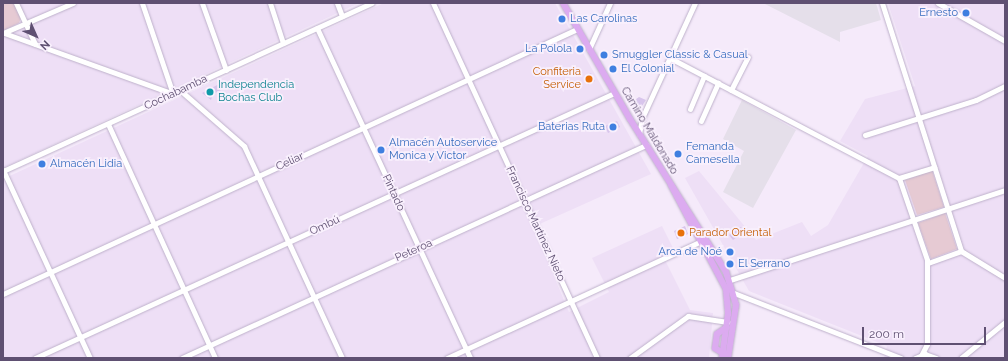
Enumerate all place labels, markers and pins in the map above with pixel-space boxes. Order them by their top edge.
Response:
place label: Ernesto [919,6,958,20]
marker: Ernesto [961,8,971,18]
place label: Las Carolinas [570,12,637,26]
marker: Las Carolinas [557,14,567,24]
place label: La Polola [525,42,572,56]
marker: La Polola [575,44,585,54]
place label: Smuggler Classic & Casual [612,48,748,62]
marker: Smuggler Classic & Casual [599,50,609,60]
place label: El Colonial [621,62,675,76]
marker: El Colonial [608,64,618,74]
place label: Confiteria Service [533,66,581,92]
marker: Confiteria Service [584,74,594,84]
place label: Independencia Bochas Club [218,79,294,105]
marker: Independencia Bochas Club [205,87,215,97]
place label: Baterias Ruta [538,120,605,134]
marker: Baterias Ruta [608,122,618,132]
place label: Almacén Autoservice Monica y Victor [389,137,498,163]
place label: Femanda Camesella [686,141,740,167]
marker: Almacén Autoservice Monica y Victor [376,145,386,155]
marker: Femanda Camesella [673,149,683,159]
place label: Almacén Lidia [50,157,122,171]
marker: Almacén Lidia [37,159,47,169]
place label: Parador Oriental [689,226,772,240]
marker: Parador Oriental [676,228,686,238]
place label: Arca de Noé [659,245,722,259]
marker: Arca de Noé [725,247,735,257]
place label: El Serrano [738,257,790,271]
marker: El Serrano [725,259,735,269]

